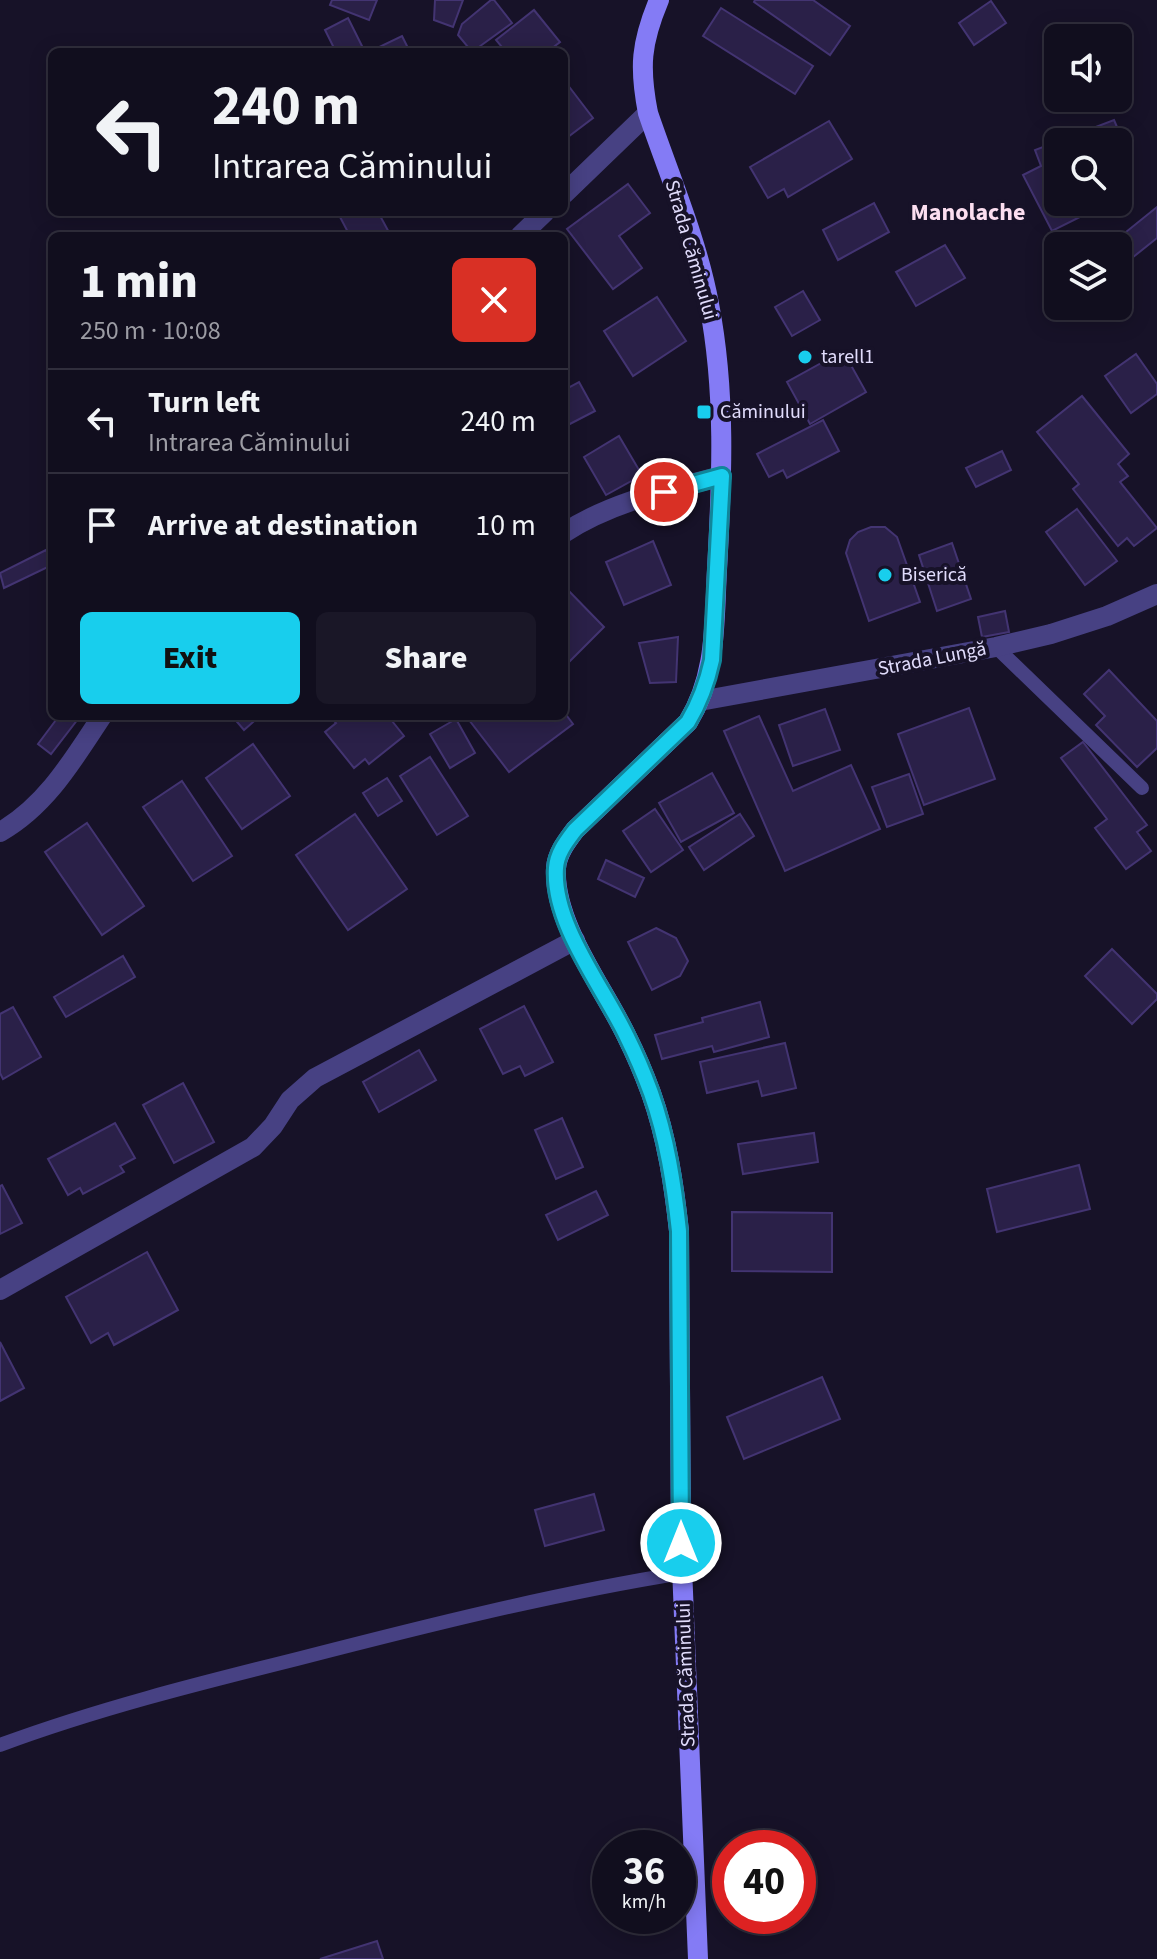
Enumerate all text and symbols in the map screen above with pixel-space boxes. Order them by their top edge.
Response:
map controls [1044,24,1132,320]
button: sound [1044,24,1132,112]
text: 240 m [212,67,360,146]
icon: left [80,80,184,184]
button: search [1044,128,1132,216]
text: Intrarea Căminului [212,141,492,192]
street label: Strada Căminului [658,177,724,323]
district label: Manolache [911,195,1025,230]
button: layers [1044,232,1132,320]
text: 1 min [80,248,198,316]
button: close [452,258,536,342]
text: 250 m · 10:08 [80,312,221,349]
place label: tarell1 [821,343,874,371]
marker: tarell1 [796,348,814,366]
text: Turn left [148,381,260,424]
place label: Căminului [720,398,806,426]
icon: left [80,399,124,443]
text: 240 m [460,400,536,443]
marker: Căminului [695,403,713,421]
text: Intrarea Căminului [148,424,350,461]
pin [630,458,698,526]
icon: arrive [642,470,686,514]
icon: arrive [80,503,124,547]
text: Arrive at destination [148,504,418,547]
text: 10 m [475,504,536,547]
place label: Biserică [901,561,967,589]
marker: Biserică [876,566,894,584]
button: Exit [80,612,300,704]
button: Share [316,612,536,704]
street label: Strada Lungă [875,635,989,683]
position arrow [639,1501,723,1585]
street label: Strada Căminului [669,1602,703,1748]
speed limit sign: 40 [712,1830,816,1934]
text: 36 [623,1843,665,1900]
text: km/h [622,1888,666,1916]

